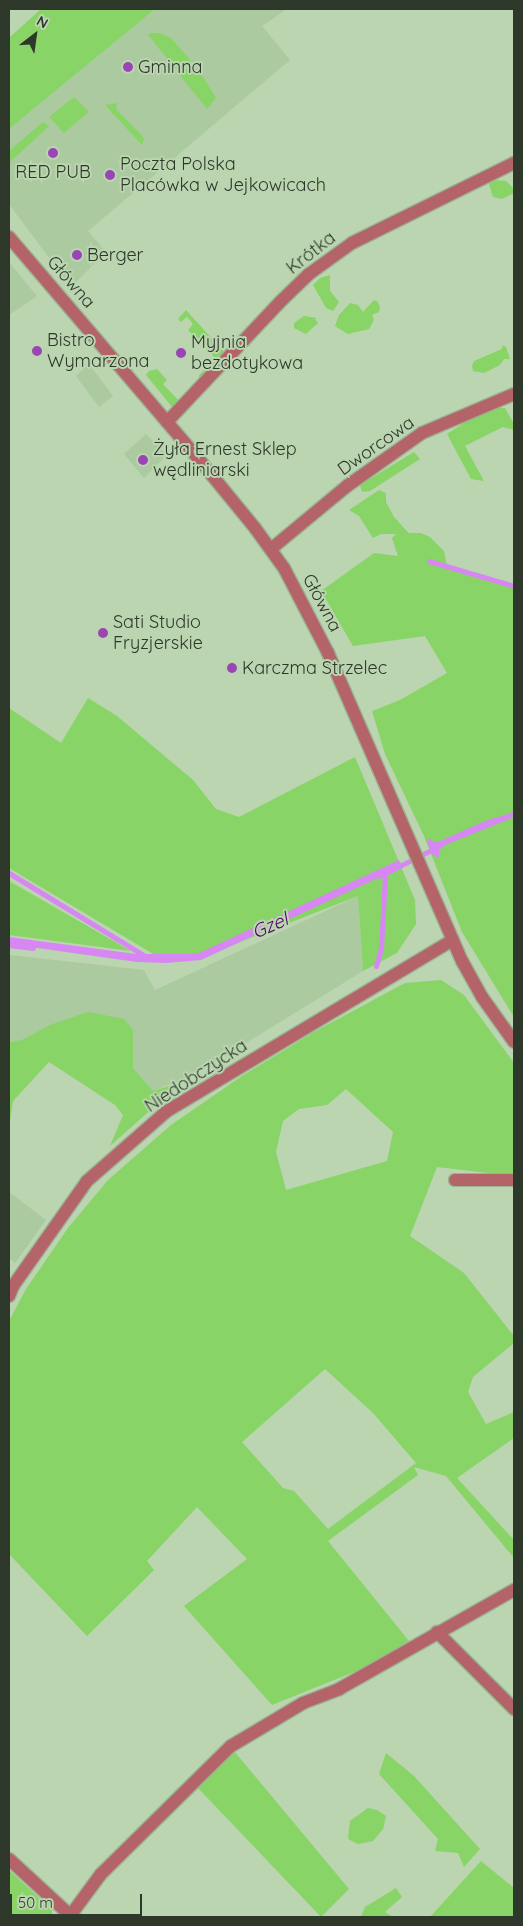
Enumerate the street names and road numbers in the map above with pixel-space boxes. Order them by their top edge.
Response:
street label: Krótka [282,227,340,279]
street label: Główna [42,251,100,313]
street label: Dworcowa [334,412,418,480]
street label: Główna [298,570,346,636]
street label: Niedobczycka [141,1035,251,1117]

